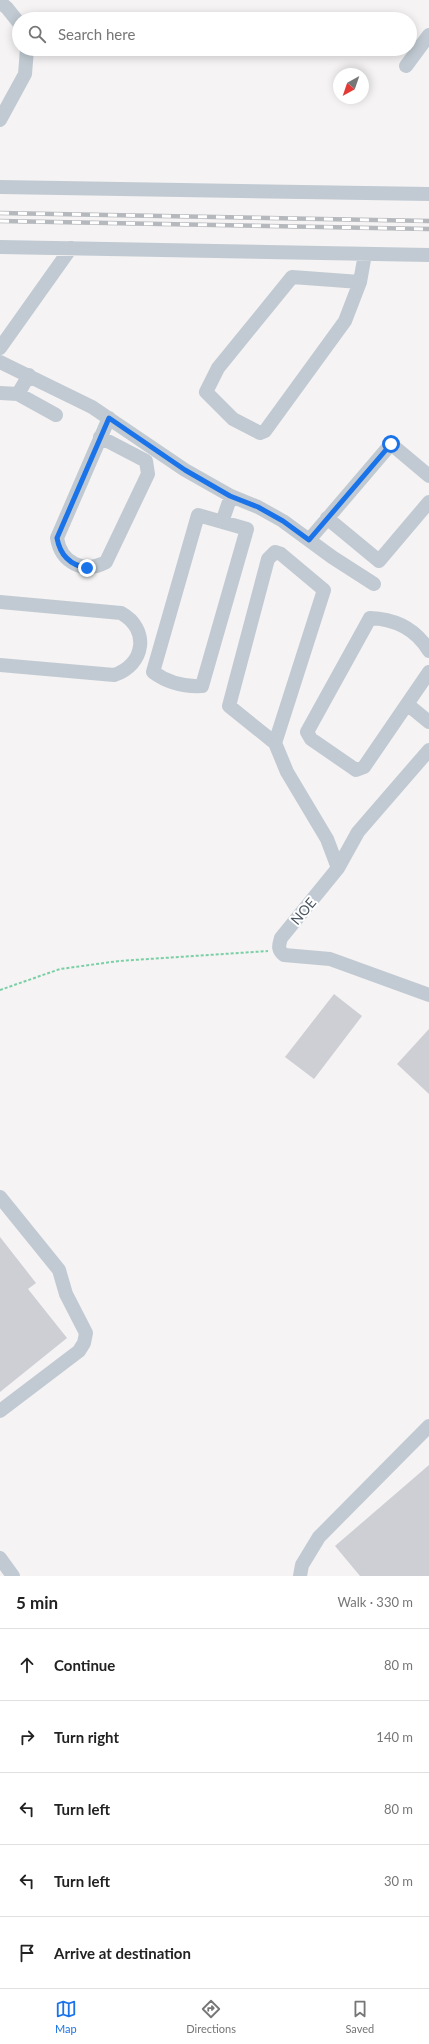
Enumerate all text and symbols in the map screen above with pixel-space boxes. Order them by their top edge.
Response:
search box [12,12,417,56]
icon: search [26,23,48,45]
text: Search here [58,25,135,43]
north arrow [333,68,369,104]
route start [382,435,400,453]
route end [78,559,96,577]
street label: NOE [287,894,319,928]
text: 5 min [16,1592,58,1613]
text: Walk · 330 m [337,1594,413,1610]
icon: ahead [16,1654,38,1676]
text: Continue [54,1656,115,1674]
text: 80 m [384,1657,413,1673]
icon: right [16,1726,38,1748]
text: Turn right [54,1728,119,1746]
text: 140 m [376,1729,413,1745]
icon: left [16,1798,38,1820]
text: Turn left [54,1800,110,1818]
text: 80 m [384,1801,413,1817]
icon: left [16,1870,38,1892]
text: Turn left [54,1872,110,1890]
text: 30 m [384,1873,413,1889]
icon: arrive [16,1942,38,1964]
text: Arrive at destination [54,1944,191,1962]
tab: Map [55,1998,77,2035]
tab: Directions [186,1998,236,2035]
tab: Saved [345,1998,374,2035]

